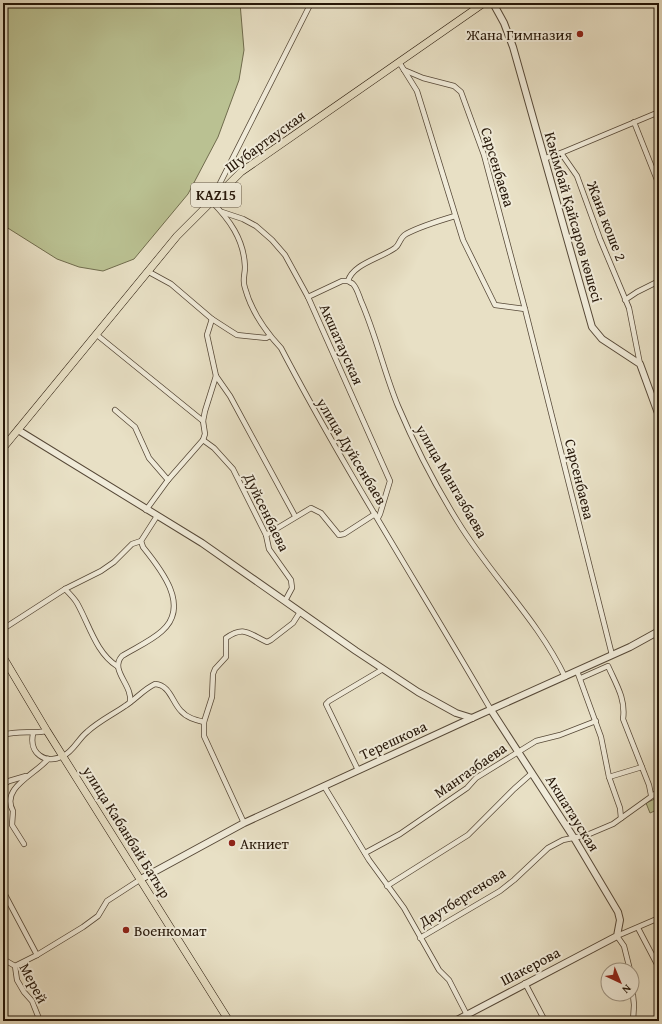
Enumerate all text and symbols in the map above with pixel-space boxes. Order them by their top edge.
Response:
place label: Жана Гимназия [466,24,572,45]
marker: Жана Гимназия [575,29,585,39]
street label: Шубартауская [221,105,310,177]
street label: Сарсенбаева [476,125,520,210]
street label: Кәкімбай Қайсаров көшесі [540,129,608,305]
street label: Жана коше 2 [582,177,632,264]
road number: KAZ15 [191,183,241,207]
street label: Акшатауская [315,300,369,388]
street label: улица Дуйсенбаев [311,393,392,508]
street label: улица Мангазбаева [410,420,493,542]
street label: Сарсенбаева [560,437,600,522]
street label: Дуйсенбаева [239,468,295,556]
street label: Терешкова [356,715,431,765]
street label: Мангазбаева [430,737,511,803]
street label: улица Кабанбай Батыр [77,761,176,902]
street label: Акшатауская [541,771,605,856]
place label: Акниет [240,833,290,854]
marker: Акниет [227,838,237,848]
street label: Даутбергенова [414,862,510,933]
place label: Военкомат [134,920,207,941]
marker: Военкомат [121,925,131,935]
street label: Шакерова [496,941,564,990]
street label: Мерей [15,959,53,1007]
north arrow [600,962,640,1002]
text: N [618,981,635,998]

